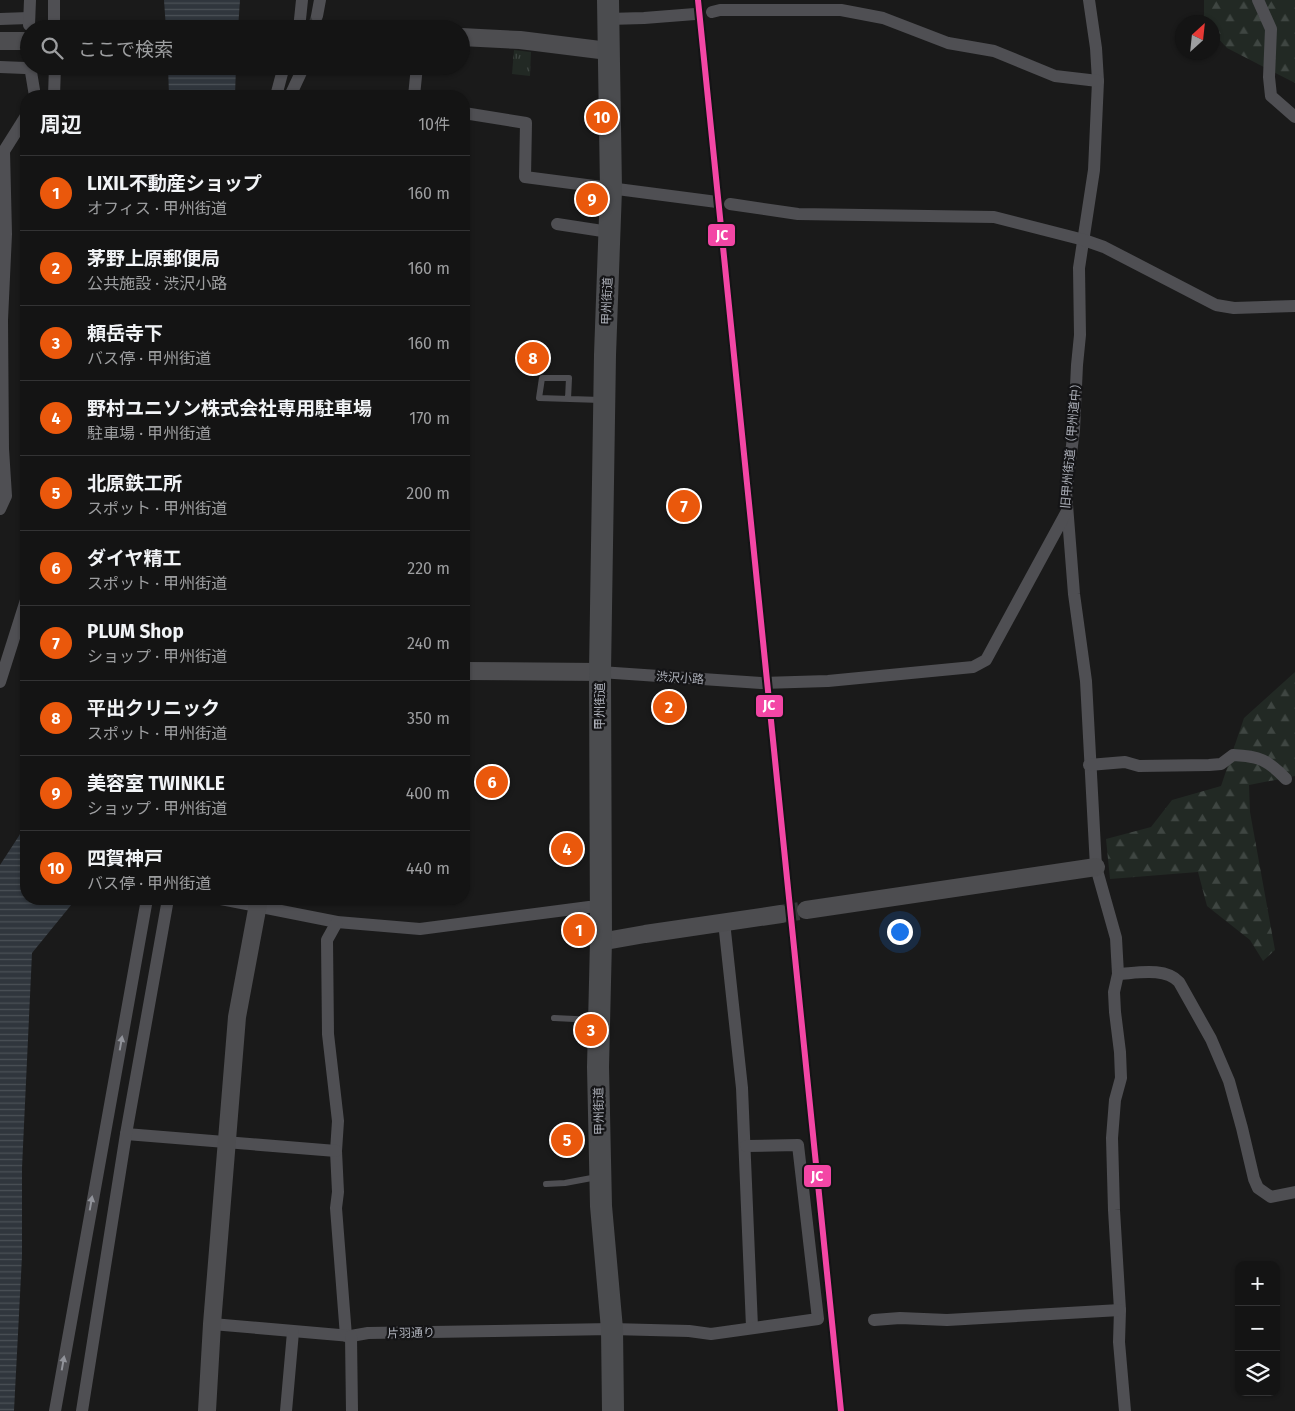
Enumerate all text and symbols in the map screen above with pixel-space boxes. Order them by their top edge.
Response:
north arrow [1175,15,1220,60]
search box [20,20,470,75]
icon: search [38,34,66,62]
text: ここで検索 [78,38,173,61]
pin: 10 [586,98,618,136]
text: 周辺 [40,112,82,138]
text: 10件 [418,115,450,134]
text: LIXIL不動産ショップ [87,172,262,195]
pin: 9 [576,180,608,218]
text: 1 [52,184,60,203]
text: 160 m [408,184,450,203]
text: オフィス · 甲州街道 [87,199,227,218]
line badge: JC [707,223,736,247]
text: JC [715,227,728,244]
text: 茅野上原郵便局 [87,247,220,270]
text: 2 [52,259,60,278]
text: 160 m [408,259,450,278]
text: 公共施設 · 渋沢小路 [87,274,227,293]
street label: 甲州街道 [599,277,615,325]
text: 頼岳寺下 [87,322,163,345]
text: 3 [52,334,60,353]
text: 160 m [408,334,450,353]
pin: 8 [517,339,549,377]
text: バス停 · 甲州街道 [87,349,211,368]
street label: 旧甲州街道（甲州道中） [1058,377,1084,509]
text: 野村ユニソン株式会社専用駐車場 [87,397,372,420]
text: 4 [51,409,61,428]
text: 170 m [409,409,450,428]
text: 駐車場 · 甲州街道 [87,424,211,443]
text: 北原鉄工所 [87,472,182,495]
text: 5 [52,484,60,503]
text: 200 m [406,484,450,503]
pin: 7 [668,487,700,525]
text: スポット · 甲州街道 [87,499,227,518]
text: ダイヤ精工 [87,547,181,570]
text: 6 [51,559,61,578]
text: 220 m [407,559,450,578]
text: スポット · 甲州街道 [87,574,227,593]
text: PLUM Shop [87,620,184,643]
text: 7 [52,634,60,653]
text: 240 m [407,634,450,653]
text: ショップ · 甲州街道 [87,647,227,666]
street label: 渋沢小路 [656,669,704,687]
street label: 甲州街道 [593,682,607,730]
pin: 2 [653,688,685,726]
line badge: JC [755,694,784,718]
text: 平出クリニック [87,697,220,720]
text: JC [762,697,775,714]
text: 8 [51,709,61,728]
text: 350 m [407,709,450,728]
text: スポット · 甲州街道 [87,724,227,743]
pin: 6 [476,763,508,801]
text: 美容室 TWINKLE [87,772,225,795]
text: 9 [52,784,60,803]
text: 400 m [406,784,450,803]
text: ショップ · 甲州街道 [87,799,227,818]
pin: 4 [551,830,583,868]
text: 四賀神戸 [87,847,163,870]
text: 10 [48,859,64,878]
text: 440 m [406,859,450,878]
text: バス停 · 甲州街道 [87,874,211,893]
pin: 1 [563,911,595,949]
your location [887,919,913,945]
pin: 3 [575,1011,607,1049]
one-way arrow [117,1035,125,1051]
street label: 甲州街道 [592,1087,606,1135]
pin: 5 [551,1121,583,1159]
line badge: JC [803,1164,832,1188]
text: JC [810,1168,823,1185]
one-way arrow [88,1195,96,1211]
map controls [1235,1261,1280,1396]
button: + [1235,1261,1280,1306]
button: − [1235,1306,1280,1351]
street label: 片羽通り [387,1326,435,1340]
button: layers [1235,1351,1280,1396]
one-way arrow [59,1355,67,1371]

